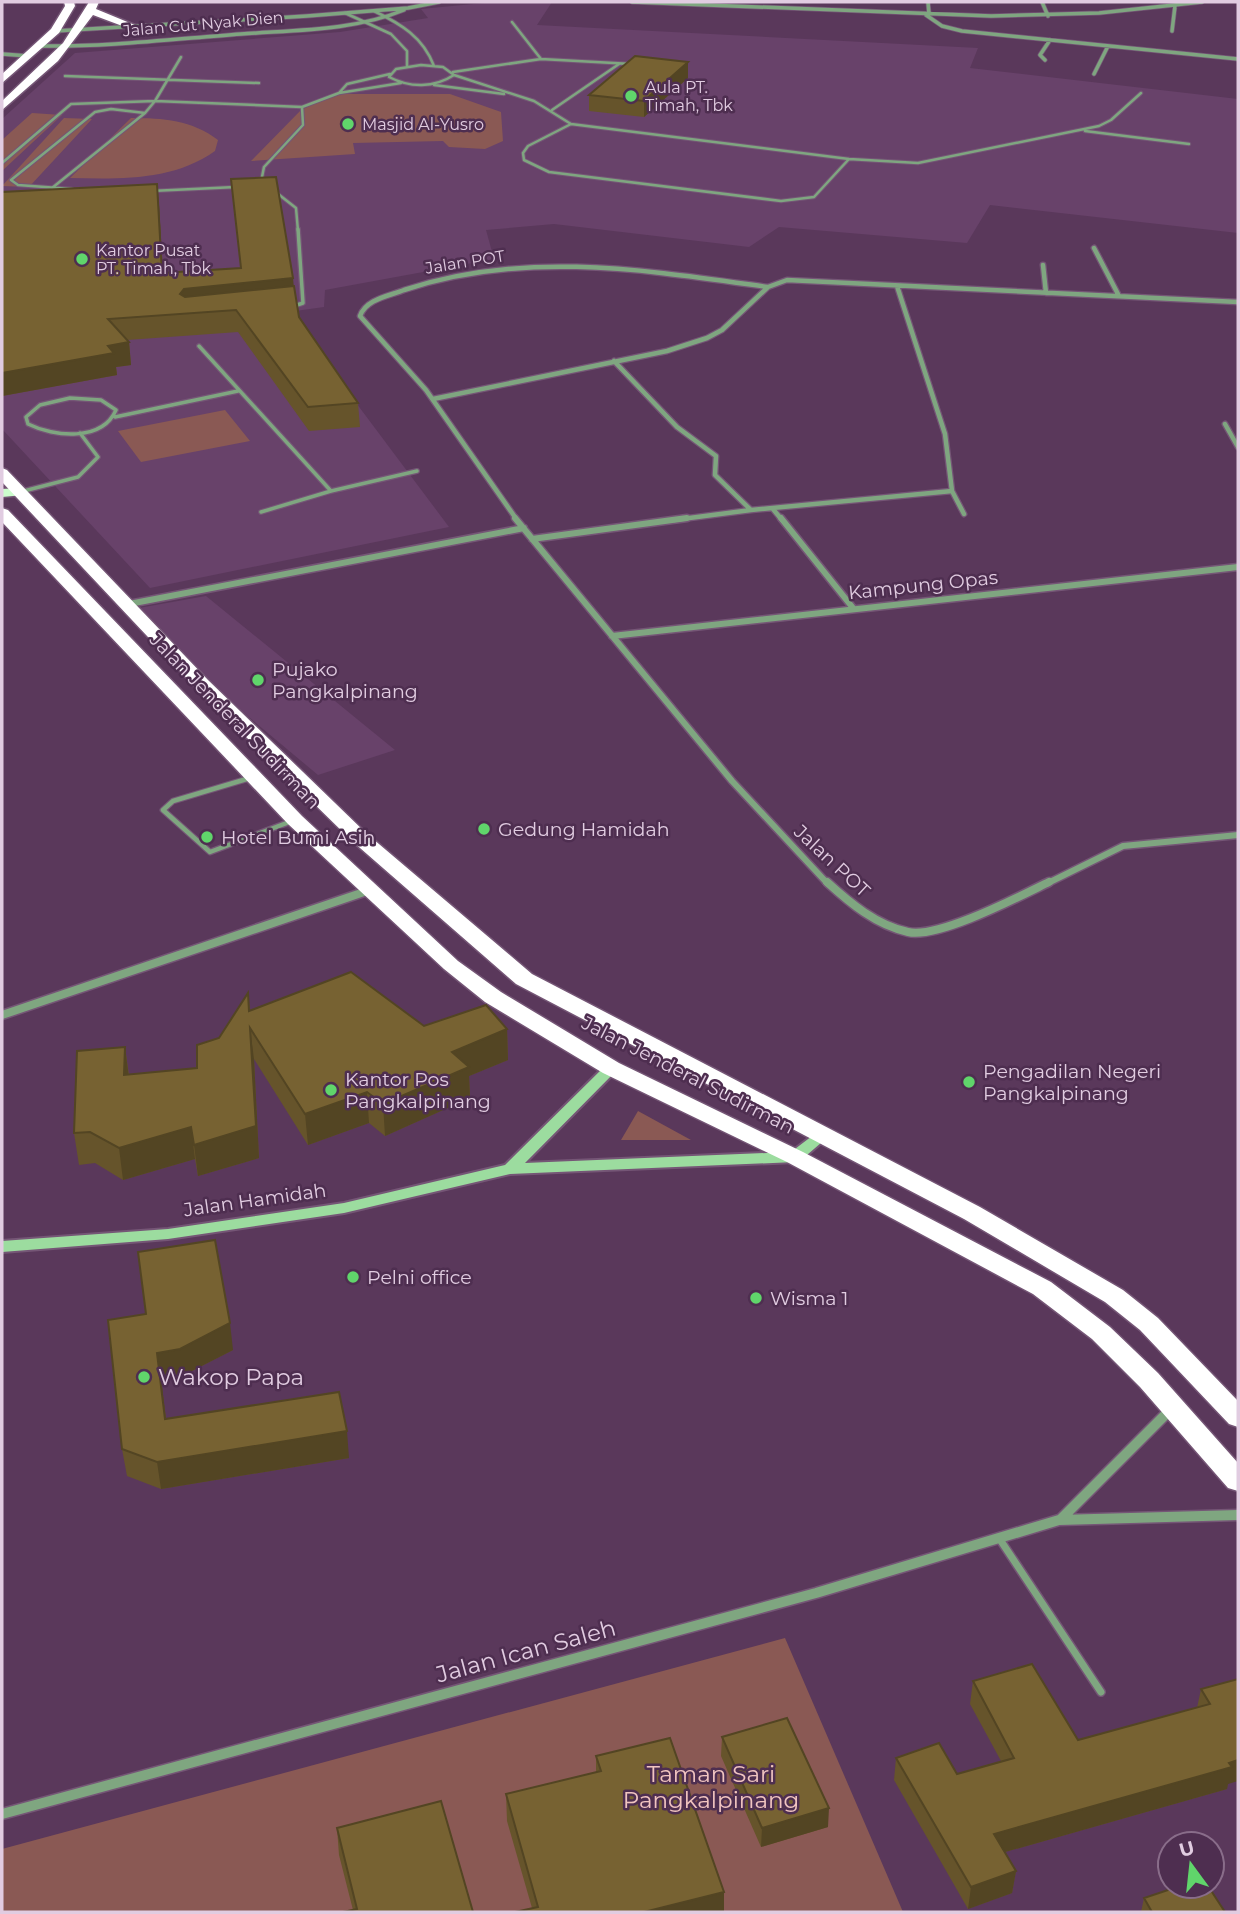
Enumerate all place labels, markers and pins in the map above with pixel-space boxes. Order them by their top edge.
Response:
place label: Aula PT. Timah, Tbk [645,78,733,115]
marker: Aula PT. Timah, Tbk [623,88,639,104]
place label: Masjid Al-Yusro [362,115,484,134]
marker: Masjid Al-Yusro [340,116,356,132]
place label: Kantor Pusat PT. Timah, Tbk [96,241,211,278]
marker: Kantor Pusat PT. Timah, Tbk [74,251,90,267]
place label: Pujako Pangkalpinang [272,658,418,703]
marker: Pujako Pangkalpinang [250,672,266,688]
place label: Gedung Hamidah [498,818,670,841]
marker: Gedung Hamidah [476,821,492,837]
place label: Hotel Bumi Asih [221,826,375,849]
marker: Hotel Bumi Asih [199,829,215,845]
place label: Pengadilan Negeri Pangkalpinang [983,1060,1161,1105]
place label: Kantor Pos Pangkalpinang [345,1068,491,1113]
marker: Pengadilan Negeri Pangkalpinang [961,1074,977,1090]
marker: Kantor Pos Pangkalpinang [323,1082,339,1098]
place label: Pelni office [367,1266,472,1289]
marker: Pelni office [345,1269,361,1285]
place label: Wisma 1 [770,1287,848,1310]
marker: Wisma 1 [748,1290,764,1306]
place label: Wakop Papa [158,1363,304,1391]
marker: Wakop Papa [136,1369,152,1385]

